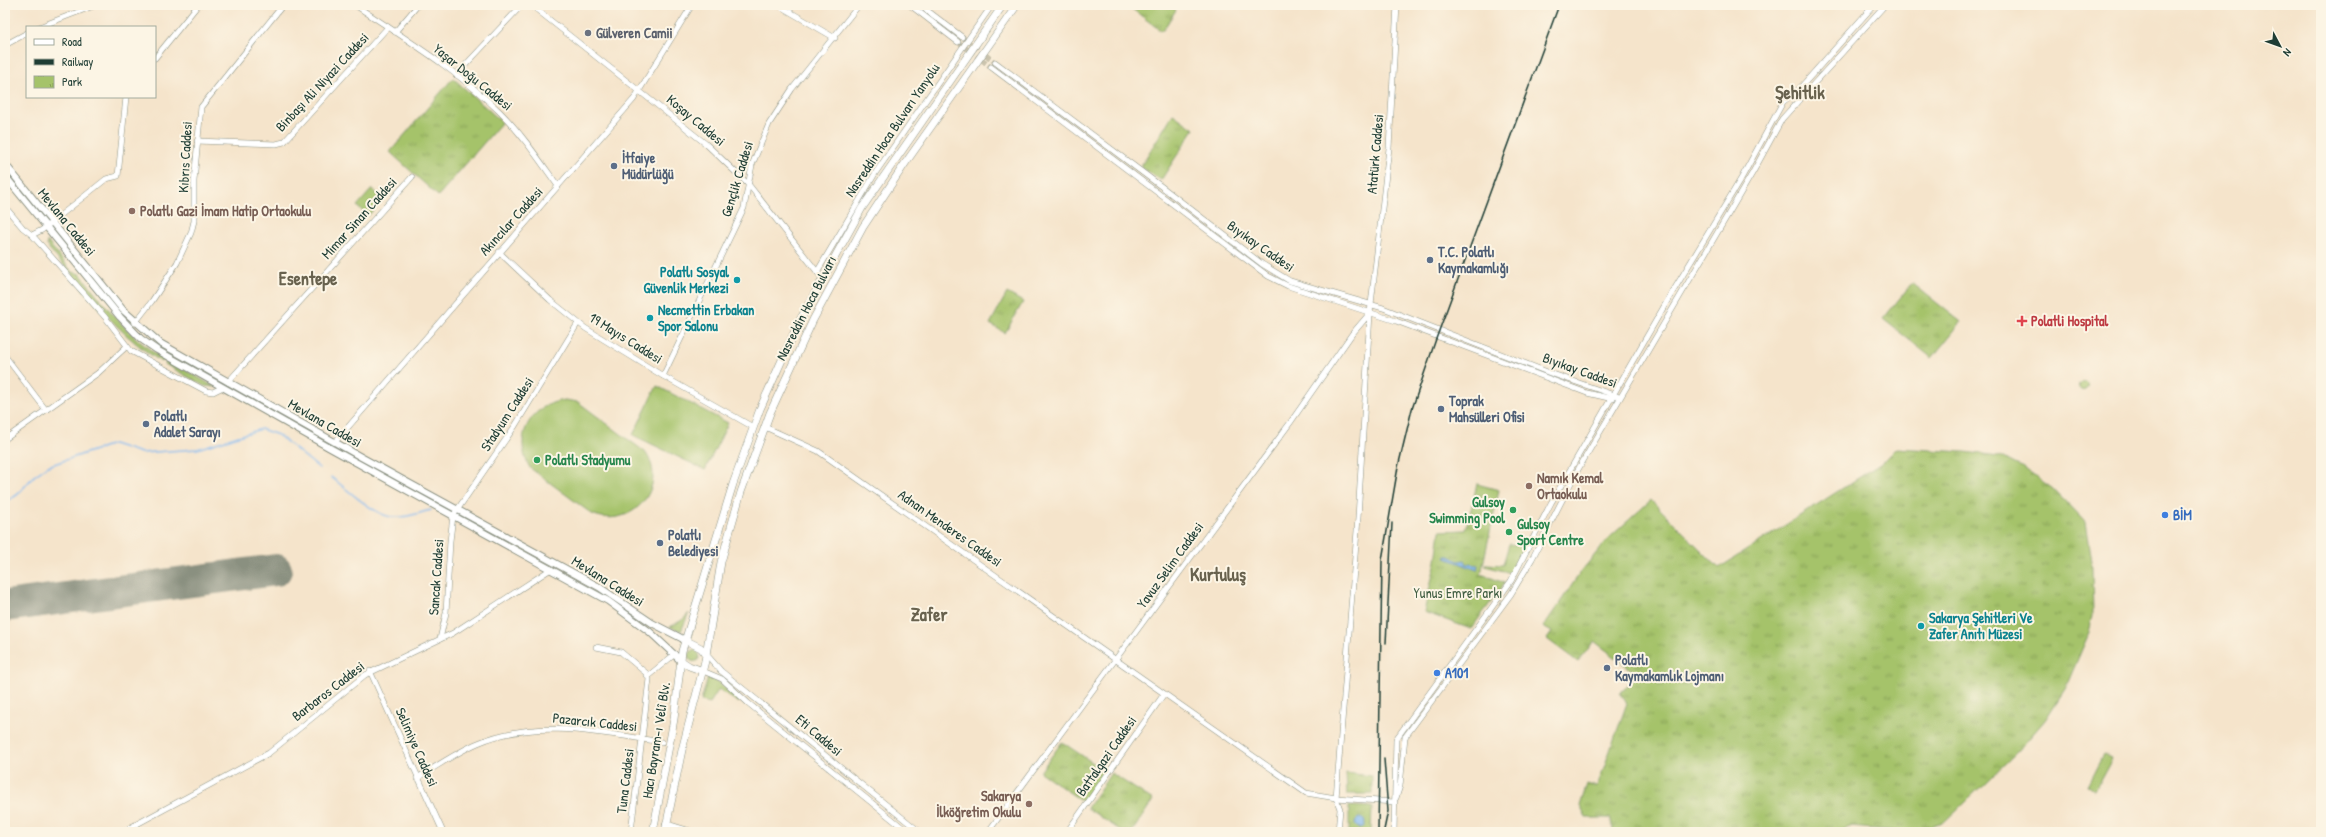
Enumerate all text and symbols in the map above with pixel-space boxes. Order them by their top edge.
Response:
place label: Gülveren Camii [596,23,673,42]
legend [26,26,156,98]
north arrow [2260,26,2300,66]
street label: Binbaşı Ali Niyazi Caddesi [271,28,373,136]
marker: Gülveren Camii [583,28,593,38]
text: Road [62,33,82,50]
street label: Yaşar Doğu Caddesi [429,39,517,115]
text: N [2280,46,2295,59]
text: Railway [62,53,93,70]
street label: Nasreddin Hoca Bulvarı Yanyolu [840,59,945,201]
text: Park [62,73,82,90]
district label: Şehitlik [1775,80,1825,105]
street label: Koşay Caddesi [662,89,730,151]
street label: Atatürk Caddesi [1362,113,1387,195]
street label: Kıbrıs Caddesi [173,121,196,193]
street label: Gençlik Caddesi [716,139,757,219]
place label: İtfaiye Müdürlüğü [622,148,674,185]
marker: İtfaiye Müdürlüğü [609,161,619,171]
street label: Mimar Sinan Caddesi [317,173,401,263]
street label: Akıncılar Caddesi [475,182,547,259]
street label: Mevlana Caddesi [34,184,101,260]
place label: Polatlı Gazi İmam Hatip Ortaokulu [140,201,312,222]
marker: Polatlı Gazi İmam Hatip Ortaokulu [127,206,137,216]
street label: Bıyıkay Caddesi [1223,215,1299,277]
place label: T.C. Polatlı Kaymakamlığı [1437,242,1509,279]
street label: Nasreddin Hoca Bulvarı [771,252,840,363]
marker: T.C. Polatlı Kaymakamlığı [1425,255,1435,265]
place label: Polatlı Sosyal Güvenlik Merkezi [643,262,729,297]
district label: Esentepe [279,266,338,292]
marker: Polatlı Sosyal Güvenlik Merkezi [732,275,742,285]
place label: Necmettin Erbakan Spor Salonu [658,300,754,337]
street label: 19 Mayıs Caddesi [585,307,667,369]
place label: Polatli Hospital [2031,311,2108,332]
marker: Necmettin Erbakan Spor Salonu [645,313,655,323]
marker: Polatli Hospital [2016,315,2028,327]
street label: Bıyıkay Caddesi [1540,347,1620,393]
street label: Stadyum Caddesi [476,373,538,455]
place label: Toprak Mahsülleri Ofisi [1448,391,1525,426]
street label: Mevlana Caddesi [285,394,365,451]
marker: Toprak Mahsülleri Ofisi [1436,404,1446,414]
place label: Polatlı Adalet Sarayı [154,406,221,443]
marker: Polatlı Adalet Sarayı [141,419,151,429]
place label: Polatlı Stadyumu [545,450,631,471]
marker: Polatlı Stadyumu [532,455,542,465]
place label: Namık Kemal Ortaokulu [1537,468,1604,503]
marker: Namık Kemal Ortaokulu [1524,481,1534,491]
street label: Adnan Menderes Caddesi [895,485,1006,571]
place label: Gulsoy Swimming Pool [1429,492,1505,529]
marker: Gulsoy Swimming Pool [1508,505,1518,515]
place label: BİM [2173,505,2192,524]
marker: BİM [2160,510,2170,520]
place label: Gulsoy Sport Centre [1517,514,1584,551]
street label: Yavuz Selim Caddesi [1132,518,1207,611]
place label: Polatlı Belediyesi [668,525,719,562]
marker: Gulsoy Sport Centre [1504,527,1514,537]
street label: Sancak Caddesi [423,538,448,616]
marker: Polatlı Belediyesi [655,538,665,548]
street label: Mevlana Caddesi [568,551,648,610]
district label: Kurtuluş [1190,562,1246,587]
park label: Yunus Emre Parkı [1414,583,1502,602]
district label: Zafer [911,602,947,627]
place label: Sakarya Şehitleri Ve Zafer Anıtı Müzesi [1929,608,2033,643]
marker: Sakarya Şehitleri Ve Zafer Anıtı Müzesi [1916,621,1926,631]
place label: Polatlı Kaymakamlık Lojmanı [1615,650,1724,687]
street label: Barbaros Caddesi [288,656,368,725]
place label: A101 [1445,663,1468,682]
marker: Polatlı Kaymakamlık Lojmanı [1602,663,1612,673]
marker: A101 [1432,668,1442,678]
street label: Hacı Bayram-ı Velî Blv. [637,680,675,800]
street label: Selimiye Caddesi [391,704,443,790]
street label: Pazarcık Caddesi [552,708,638,735]
street label: Eti Caddesi [792,709,847,760]
street label: Battalgazi Caddesi [1071,712,1141,800]
street label: Tuna Caddesi [611,747,638,815]
place label: Sakarya İlköğretim Okulu [936,786,1022,823]
marker: Sakarya İlköğretim Okulu [1024,799,1034,809]

